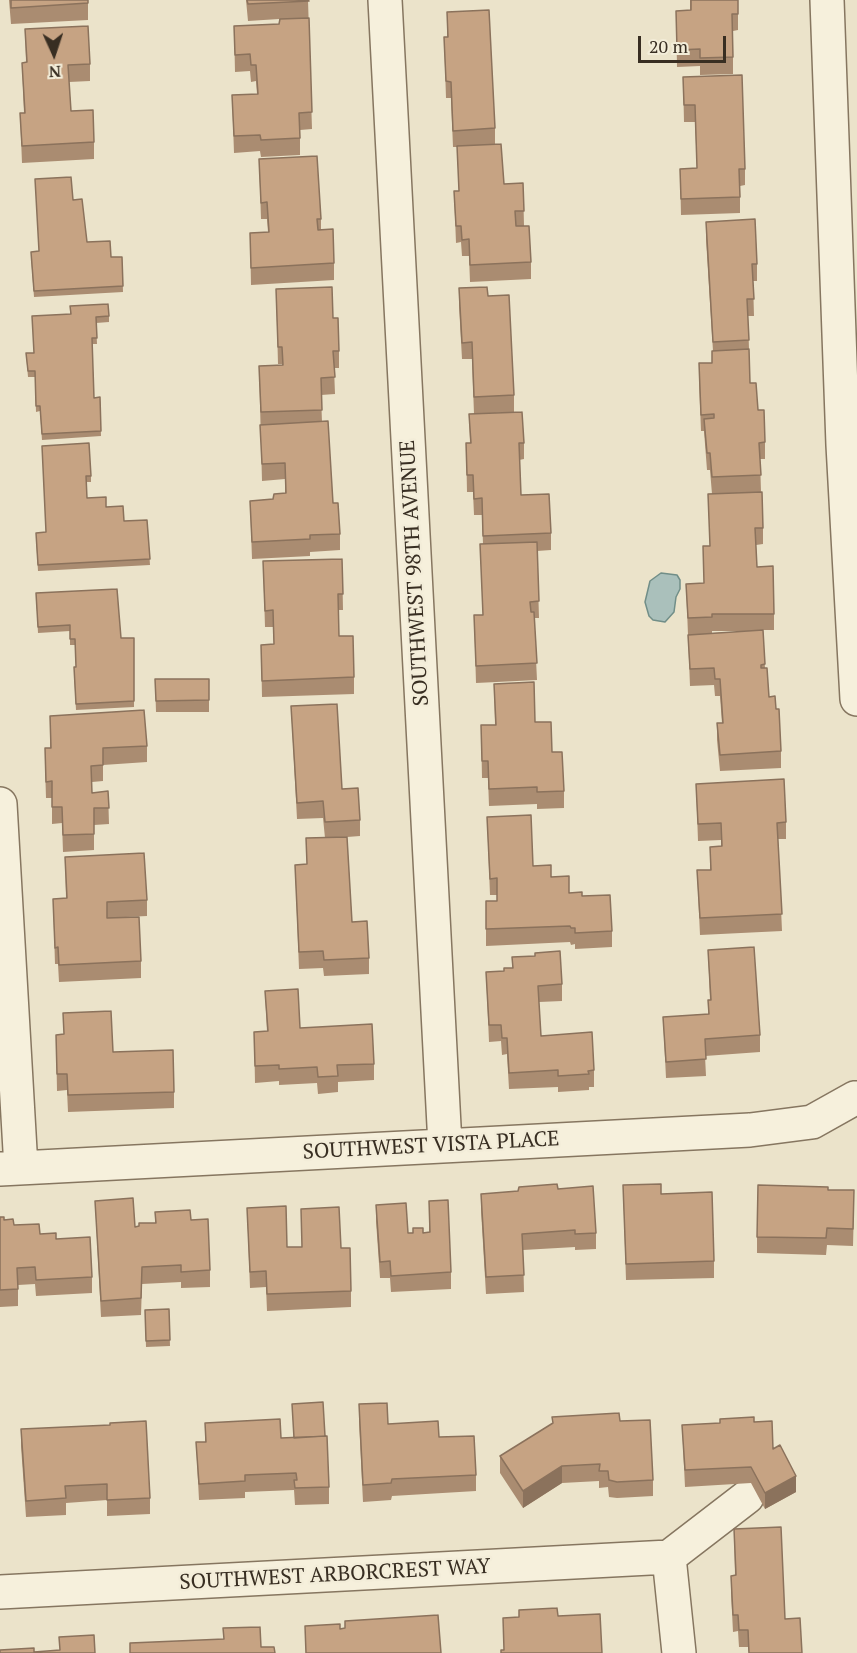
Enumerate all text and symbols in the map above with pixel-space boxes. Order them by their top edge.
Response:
north arrow [24,24,84,84]
scale bar [641,24,730,62]
text: 20 m [649,34,688,58]
text: N [48,61,62,83]
street label: SOUTHWEST 98TH AVENUE [395,439,435,707]
street label: SOUTHWEST VISTA PLACE [302,1127,560,1165]
street label: SOUTHWEST ARBORCREST WAY [179,1554,491,1596]

